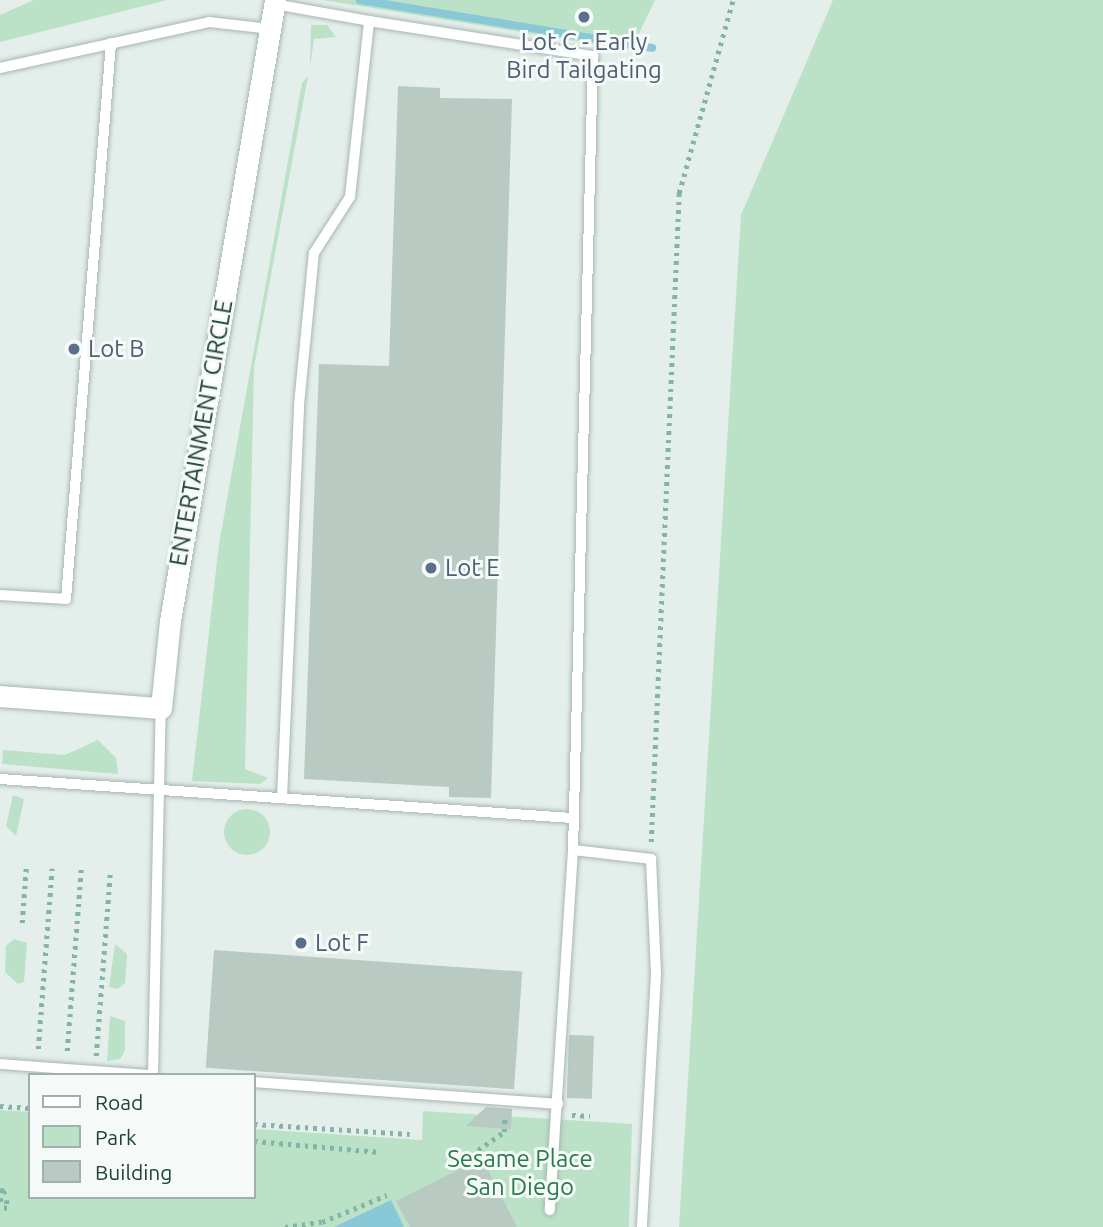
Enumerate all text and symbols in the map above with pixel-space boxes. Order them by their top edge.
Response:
marker: Lot C - Early Bird Tailgating [576,9,592,25]
place label: Lot C - Early Bird Tailgating [506,28,662,84]
street label: ENTERTAINMENT CIRCLE [163,298,239,568]
place label: Lot B [88,335,144,363]
marker: Lot B [66,341,82,357]
place label: Lot E [445,554,500,582]
marker: Lot E [423,560,439,576]
place label: Lot F [315,929,369,957]
marker: Lot F [293,935,309,951]
legend [28,1073,256,1199]
text: Road [95,1090,143,1114]
text: Park [95,1125,137,1149]
park label: Sesame Place San Diego [447,1145,593,1201]
text: Building [95,1160,172,1184]

